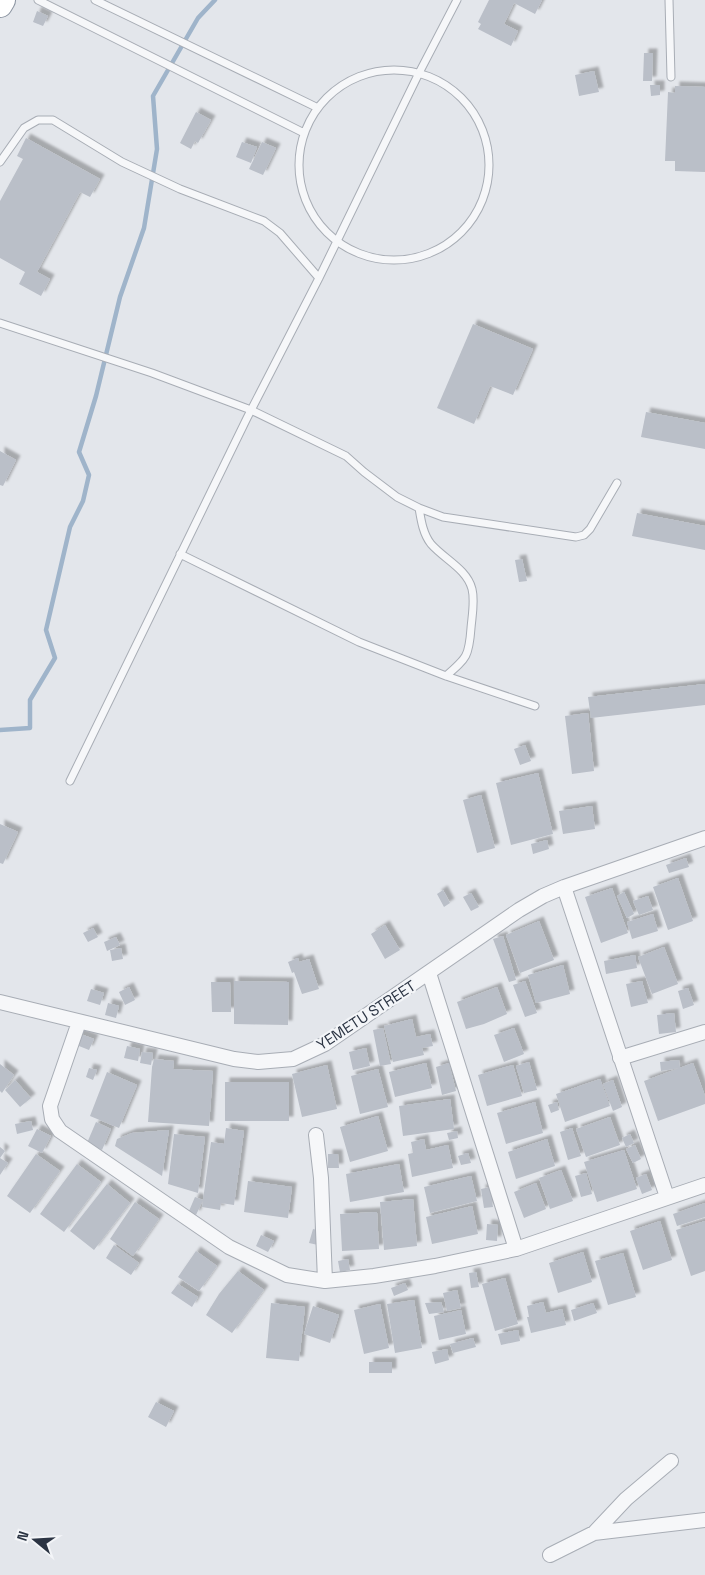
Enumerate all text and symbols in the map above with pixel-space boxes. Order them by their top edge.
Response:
street label: YEMETU STREET [313,976,419,1054]
north arrow [10,1515,60,1565]
text: N [13,1529,33,1543]

